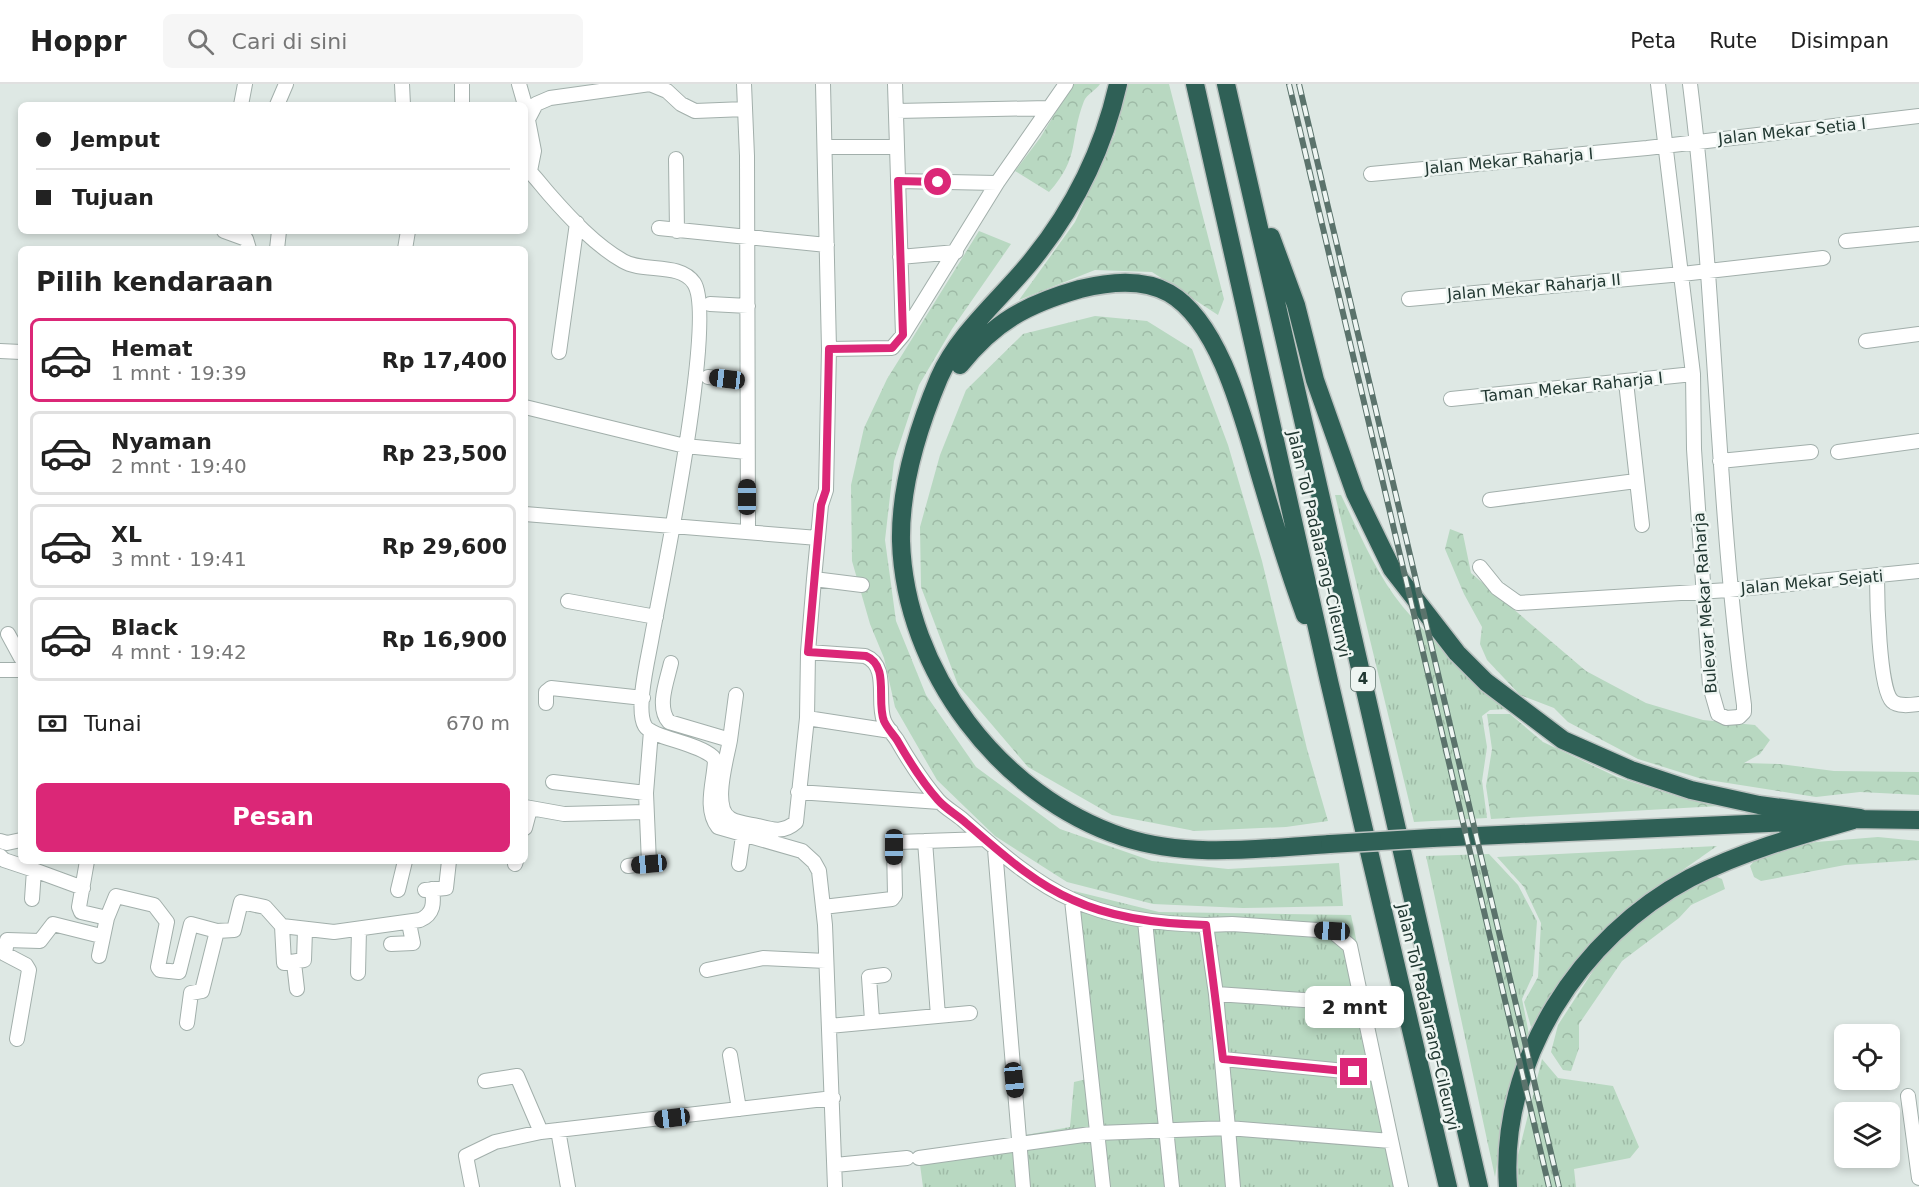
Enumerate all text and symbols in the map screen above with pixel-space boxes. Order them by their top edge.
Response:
search box [163,14,583,68]
text: Hoppr [30,25,127,58]
icon: search [184,25,217,58]
text: Cari di sini [232,29,347,54]
text: Peta [1630,29,1676,53]
text: Rute [1709,29,1757,53]
text: Disimpan [1790,29,1889,53]
street label: Jalan Mekar Setia I [1716,114,1867,148]
text: Jemput [72,127,160,152]
street label: Jalan Mekar Raharja I [1423,144,1594,178]
route start [924,168,951,195]
text: Tujuan [72,185,154,210]
text: Pilih kendaraan [36,266,273,297]
street label: Jalan Mekar Raharja II [1446,270,1621,304]
icon: car [39,333,93,387]
text: Hemat [111,336,193,361]
text: Rp 17,400 [382,348,507,373]
text: 1 mnt · 19:39 [111,361,247,385]
car [708,368,746,390]
street label: Taman Mekar Raharja I [1479,368,1664,406]
icon: car [39,426,93,480]
street label: Jalan Tol Padalarang–Cileunyi [1283,428,1354,659]
text: Nyaman [111,429,212,454]
text: Rp 23,500 [382,441,507,466]
text: 2 mnt · 19:40 [111,454,247,478]
car [738,479,756,515]
street label: Bulevar Mekar Raharja [1689,512,1721,694]
icon: car [39,519,93,573]
text: XL [111,522,142,547]
text: Rp 29,600 [382,534,507,559]
text: 3 mnt · 19:41 [111,547,247,571]
street label: Jalan Mekar Sejati [1739,566,1884,598]
icon: car [39,612,93,666]
text: Black [111,615,178,640]
text: Rp 16,900 [382,627,507,652]
text: 4 mnt · 19:42 [111,640,247,664]
road number: 4 [1351,667,1375,691]
icon: cash [36,707,69,740]
text: Tunai [84,711,142,736]
text: 670 m [446,711,510,735]
button: Pesan [36,783,510,852]
car [885,829,903,865]
car [630,853,668,875]
street label: Jalan Tol Padalarang–Cileunyi [1392,901,1463,1132]
car [1314,921,1350,941]
callout: 2 mnt [1304,985,1404,1027]
text: 2 mnt [1322,995,1387,1019]
map controls [1834,1024,1900,1168]
button: locate [1834,1024,1900,1090]
route end [1340,1058,1367,1085]
car [1003,1061,1025,1099]
button: layers [1834,1102,1900,1168]
car [653,1107,691,1129]

